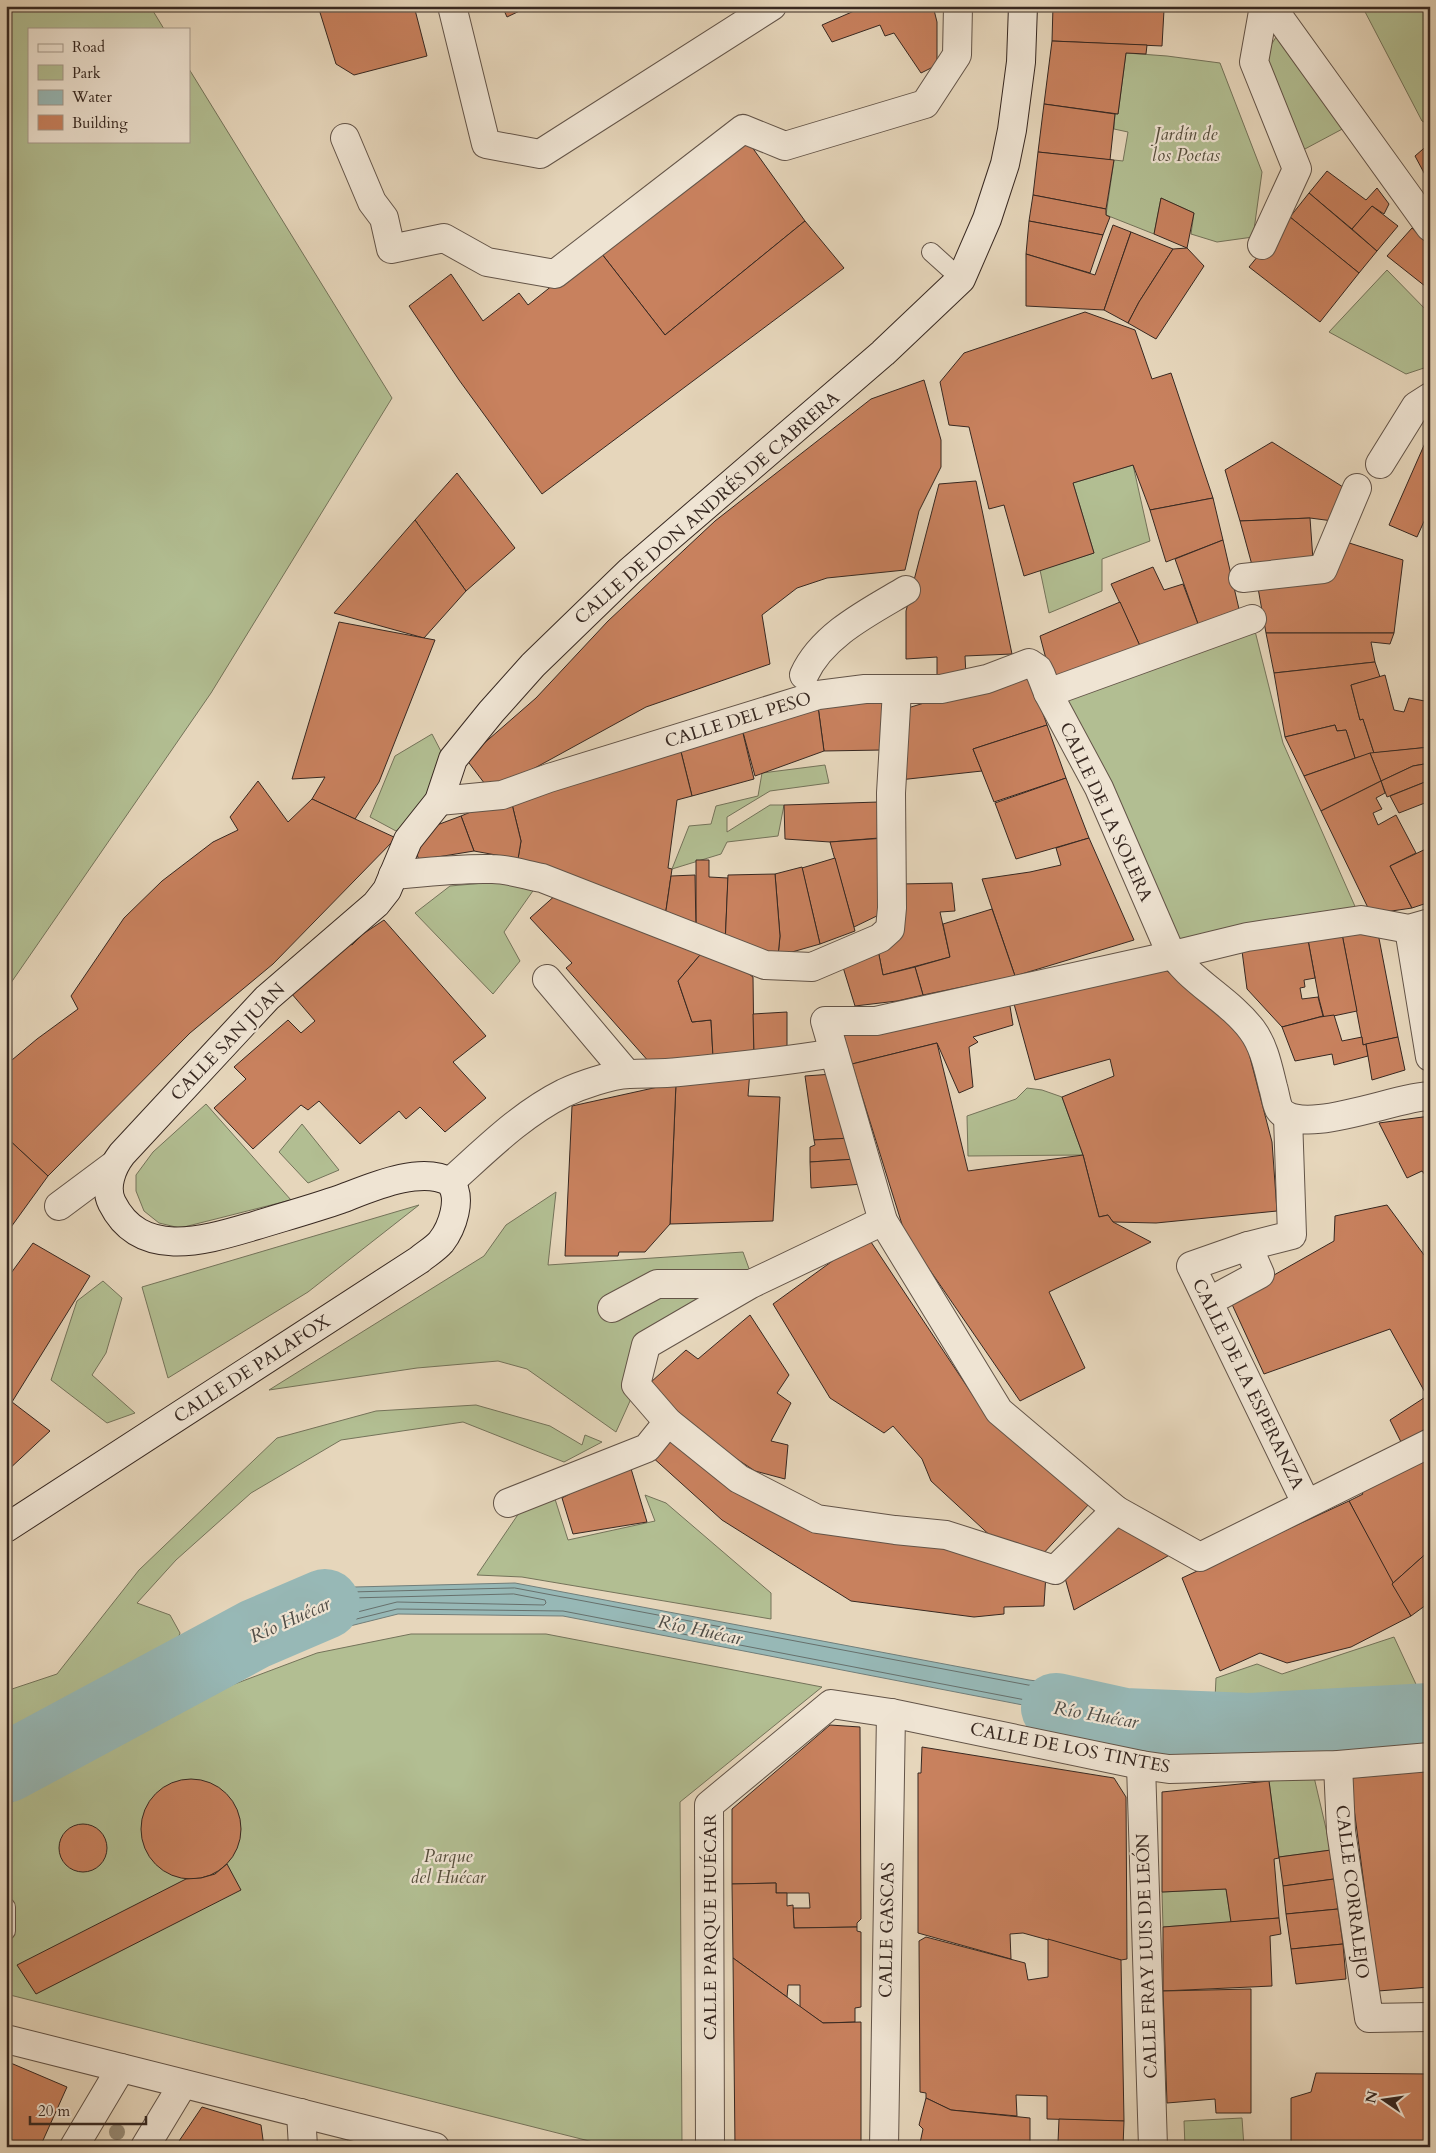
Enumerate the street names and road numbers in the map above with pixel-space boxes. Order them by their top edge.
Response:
street label: CALLE DE DON ANDRÉS DE CABRERA [569,386,845,630]
street label: CALLE DEL PESO [662,686,814,754]
street label: CALLE DE LA SOLERA [1053,718,1159,906]
street label: CALLE SAN JUAN [165,977,291,1107]
street label: CALLE DE LA ESPERANZA [1186,1274,1310,1494]
street label: CALLE DE PALAFOX [169,1309,336,1429]
street label: CALLE DE LOS TINTES [968,1716,1172,1780]
street label: CALLE CORRALEJO [1329,1804,1375,1980]
street label: CALLE PARQUE HUÉCAR [698,1813,723,2040]
street label: CALLE FRAY LUIS DE LEÓN [1130,1832,1164,2079]
street label: CALLE GASCAS [873,1862,901,1998]

